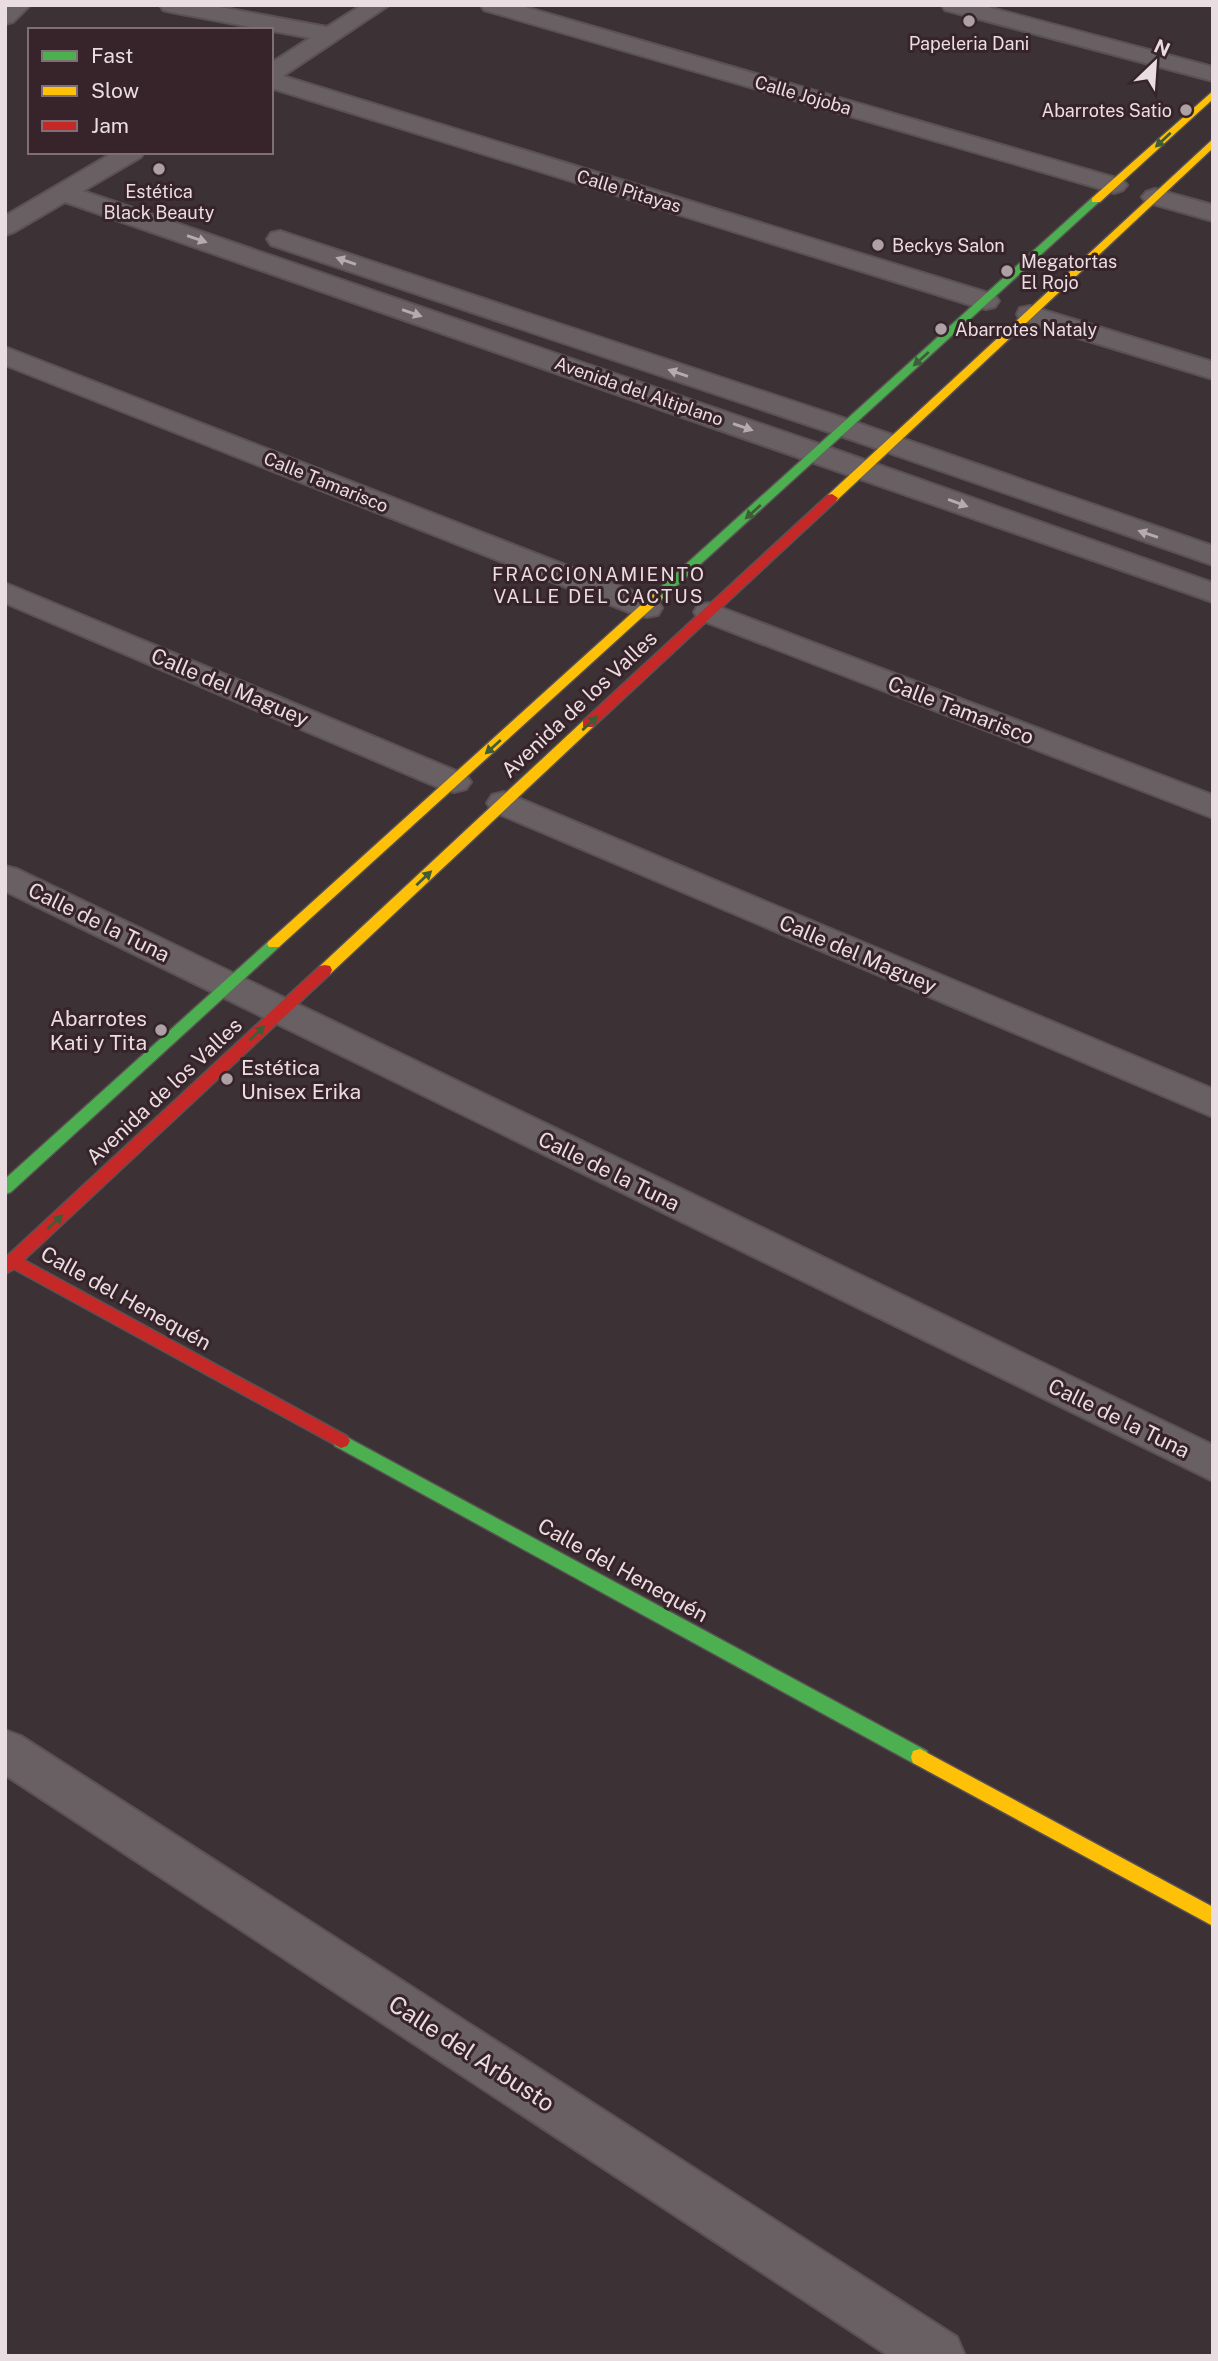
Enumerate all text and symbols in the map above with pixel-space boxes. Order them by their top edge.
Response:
marker: Papeleria Dani [961,13,977,29]
legend [28,28,273,154]
north arrow [1120,28,1190,98]
place label: Papeleria Dani [909,33,1029,54]
text: N [1151,34,1174,61]
text: Fast [91,43,133,68]
street label: Calle Jojoba [752,71,854,119]
text: Slow [91,78,139,103]
place label: Abarrotes Satio [1041,100,1172,121]
marker: Abarrotes Satio [1178,102,1194,118]
text: Jam [91,113,129,138]
one-way arrow [1155,132,1172,148]
marker: Estética Black Beauty [151,161,167,177]
street label: Calle Pitayas [574,165,684,217]
place label: Estética Black Beauty [104,181,215,223]
one-way arrow [187,234,208,245]
place label: Beckys Salon [892,235,1005,256]
marker: Beckys Salon [870,237,886,253]
place label: Megatortas El Rojo [1021,251,1117,293]
one-way arrow [336,256,357,266]
marker: Megatortas El Rojo [999,263,1015,279]
one-way arrow [402,308,423,319]
place label: Abarrotes Nataly [955,319,1097,340]
marker: Abarrotes Nataly [933,321,949,337]
one-way arrow [913,351,930,366]
street label: Avenida del Altiplano [552,352,726,430]
one-way arrow [667,367,688,378]
one-way arrow [733,422,754,433]
street label: Calle Tamarisco [261,447,391,517]
one-way arrow [947,498,968,509]
one-way arrow [744,504,762,520]
one-way arrow [1138,528,1159,539]
district label: FRACCIONAMIENTO VALLE DEL CACTUS [492,563,706,607]
street label: Avenida de los Valles [496,625,662,783]
street label: Calle del Maguey [148,643,312,731]
street label: Calle Tamarisco [884,671,1038,749]
one-way arrow [581,715,599,731]
one-way arrow [485,739,502,754]
one-way arrow [415,870,432,886]
street label: Calle de la Tuna [24,877,174,967]
street label: Calle del Maguey [776,910,940,998]
place label: Abarrotes Kati y Tita [50,1006,147,1055]
street label: Avenida de los Valles [81,1012,247,1170]
marker: Abarrotes Kati y Tita [153,1022,169,1038]
one-way arrow [248,1025,266,1041]
place label: Estética Unisex Erika [241,1055,361,1104]
marker: Estética Unisex Erika [219,1071,235,1087]
street label: Calle de la Tuna [534,1126,684,1216]
one-way arrow [46,1214,63,1230]
street label: Calle del Henequén [36,1241,216,1355]
street label: Calle de la Tuna [1044,1373,1194,1463]
street label: Calle del Henequén [533,1513,713,1627]
street label: Calle del Arbusto [384,1989,560,2117]

